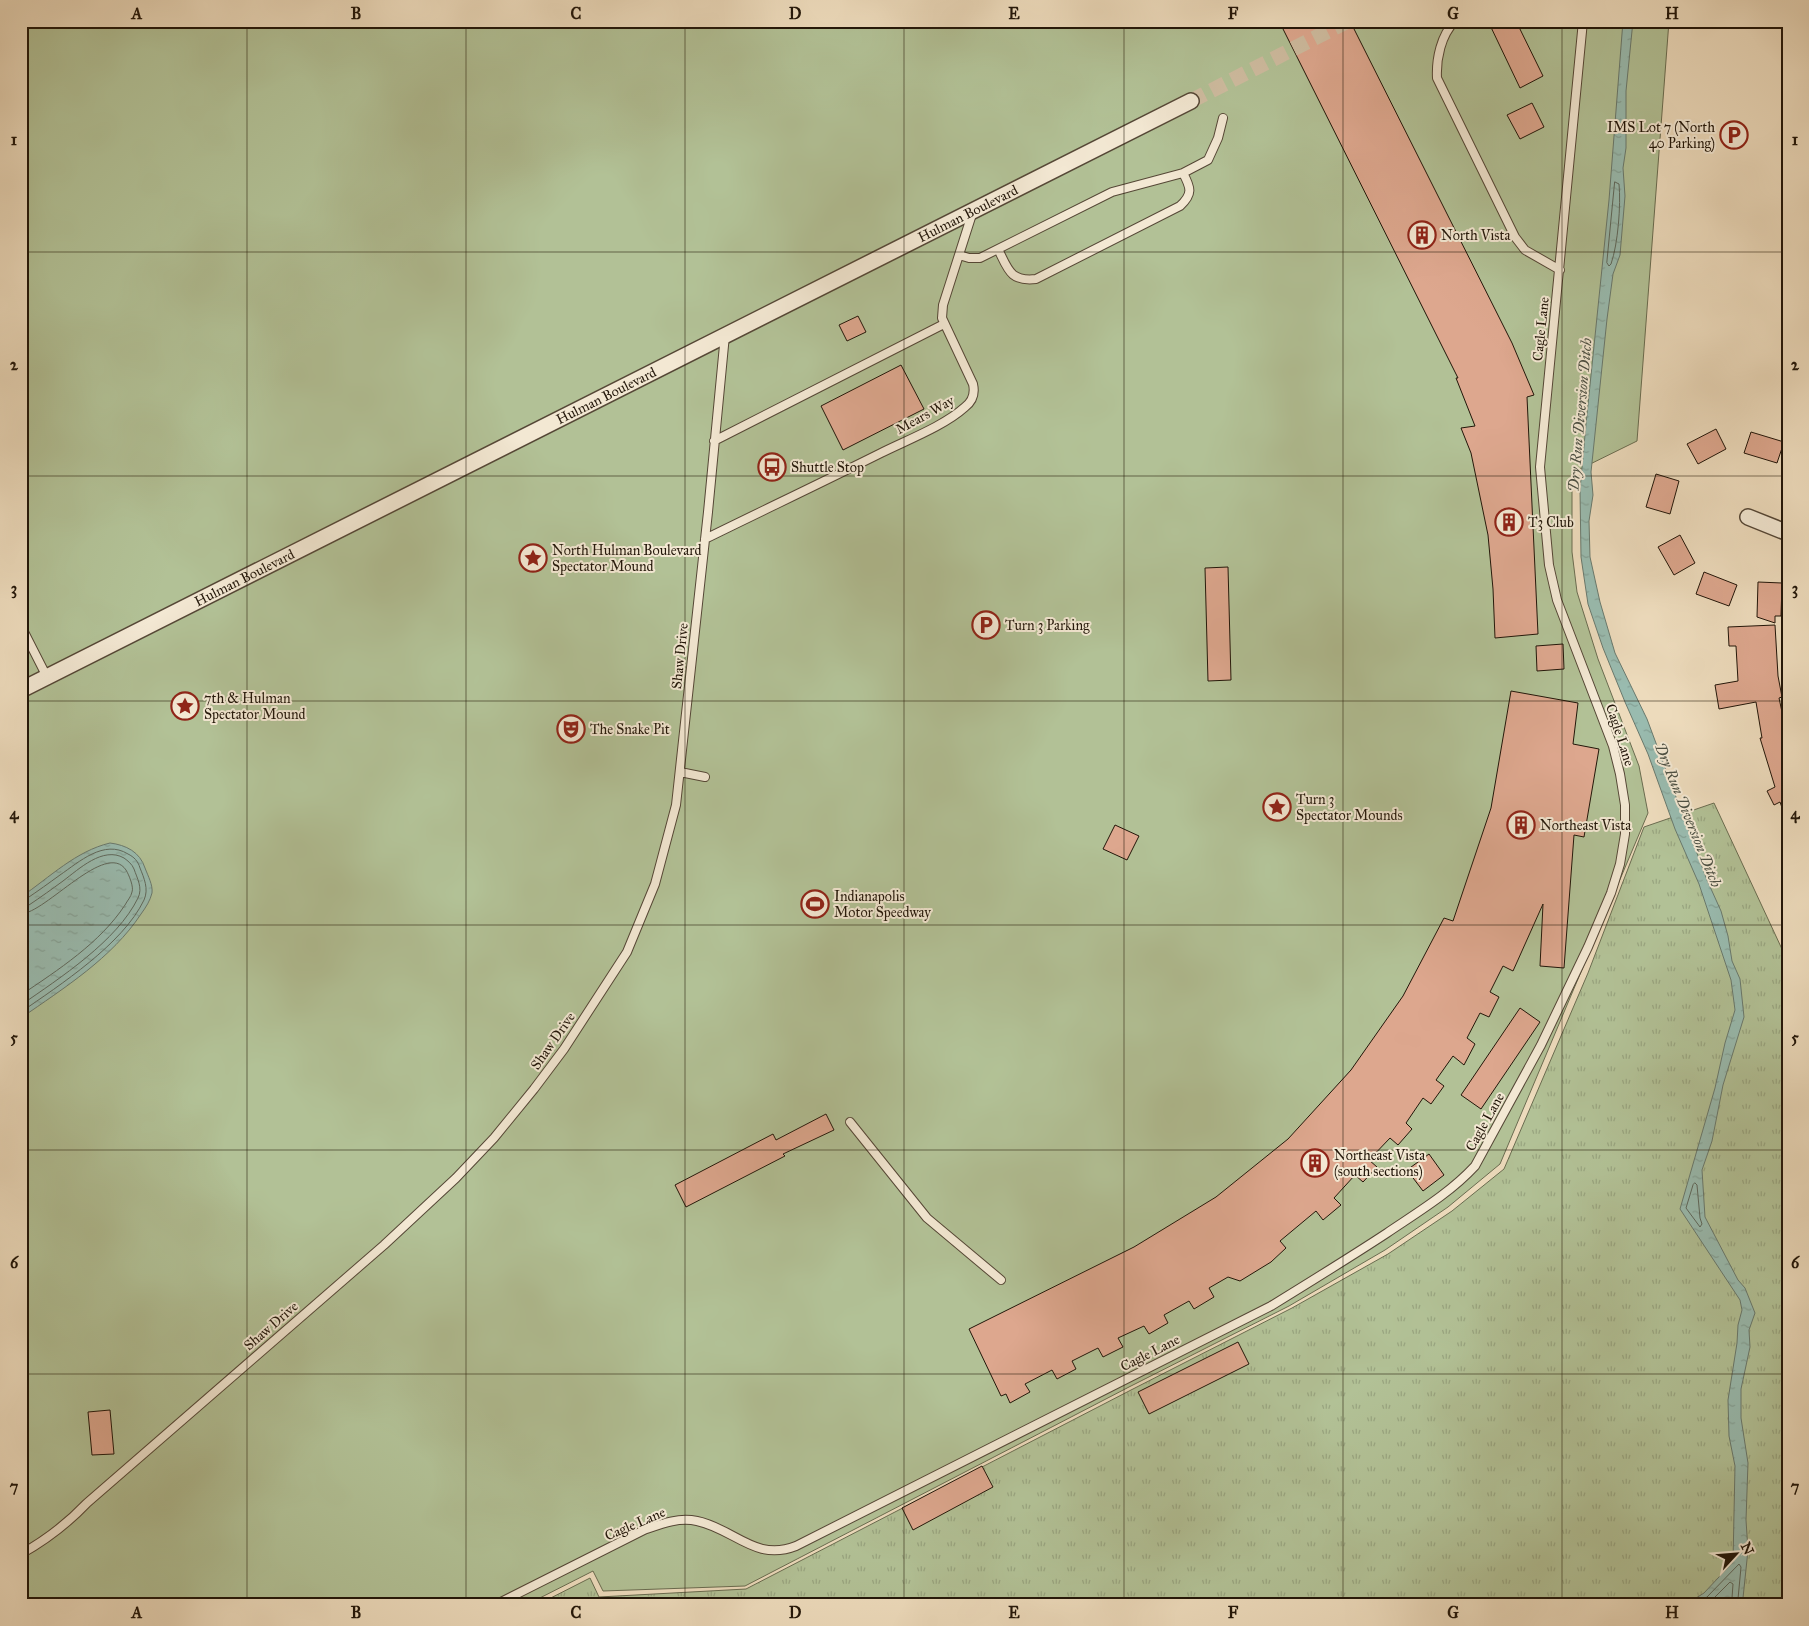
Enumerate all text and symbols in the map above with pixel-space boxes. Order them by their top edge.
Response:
text: A [131,4,143,23]
text: B [351,4,361,23]
text: C [571,4,582,23]
text: D [789,4,802,23]
text: E [1008,4,1020,23]
text: F [1228,4,1239,23]
text: G [1447,4,1459,23]
text: H [1665,4,1679,23]
place label: IMS Lot 7 (North 40 Parking) [1607,119,1715,153]
parking icon: IMS Lot 7 (North 40 Parking) [1719,120,1749,150]
text: 1 [11,130,18,149]
text: 1 [1792,130,1799,149]
street label: Hulman Boulevard [915,181,1021,246]
building icon: North Vista [1407,220,1437,250]
place label: North Vista [1441,227,1510,244]
street label: Cagle Lane [1529,296,1553,362]
water label: Dry Run Diversion Ditch [1564,337,1596,493]
text: 2 [10,355,19,374]
text: 2 [1791,355,1800,374]
street label: Hulman Boulevard [553,363,659,428]
street label: Mears Way [893,392,958,438]
bus stop icon: Shuttle Stop [757,452,787,482]
place label: Shuttle Stop [791,459,864,476]
building icon: T3 Club [1494,507,1524,537]
place label: T3 Club [1528,514,1574,531]
place label: North Hulman Boulevard Spectator Mound [552,542,701,575]
place icon: North Hulman Boulevard Spectator Mound [518,543,548,573]
street label: Hulman Boulevard [191,545,297,610]
text: 3 [11,579,17,599]
text: 3 [1792,579,1798,599]
parking icon: Turn 3 Parking [971,610,1001,640]
place label: Turn 3 Parking [1005,617,1090,634]
street label: Shaw Drive [668,622,692,690]
place label: 7th & Hulman Spectator Mound [204,690,306,723]
place icon: 7th & Hulman Spectator Mound [170,691,200,721]
street label: Cagle Lane [1602,702,1638,768]
theatre icon: The Snake Pit [556,714,586,744]
place label: The Snake Pit [590,721,670,738]
water label: Dry Run Diversion Ditch [1651,740,1725,891]
place label: Turn 3 Spectator Mounds [1296,791,1403,824]
place icon: Turn 3 Spectator Mounds [1262,792,1292,822]
text: 4 [10,804,20,824]
text: 4 [1791,804,1801,824]
building icon: Northeast Vista [1506,810,1536,840]
place label: Northeast Vista [1540,817,1631,834]
place label: Indianapolis Motor Speedway [834,888,931,921]
sports icon: Indianapolis Motor Speedway [800,889,830,919]
street label: Shaw Drive [527,1009,579,1073]
text: 5 [10,1028,18,1047]
text: 5 [1791,1028,1799,1047]
street label: Cagle Lane [1462,1090,1508,1154]
place label: Northeast Vista (south sections) [1334,1147,1425,1181]
building icon: Northeast Vista (south sections) [1300,1148,1330,1178]
text: 6 [10,1253,19,1272]
text: 6 [1791,1253,1800,1272]
street label: Shaw Drive [240,1298,302,1354]
street label: Cagle Lane [1118,1331,1183,1375]
text: 7 [10,1477,19,1496]
text: 7 [1791,1477,1800,1496]
street label: Cagle Lane [602,1504,668,1544]
north arrow [1712,1528,1762,1578]
text: N [1737,1539,1758,1558]
text: A [131,1603,143,1622]
text: B [351,1603,361,1622]
text: C [571,1603,582,1622]
text: D [789,1603,802,1622]
text: E [1008,1603,1020,1622]
text: F [1228,1603,1239,1622]
text: G [1447,1603,1459,1622]
text: H [1665,1603,1679,1622]

